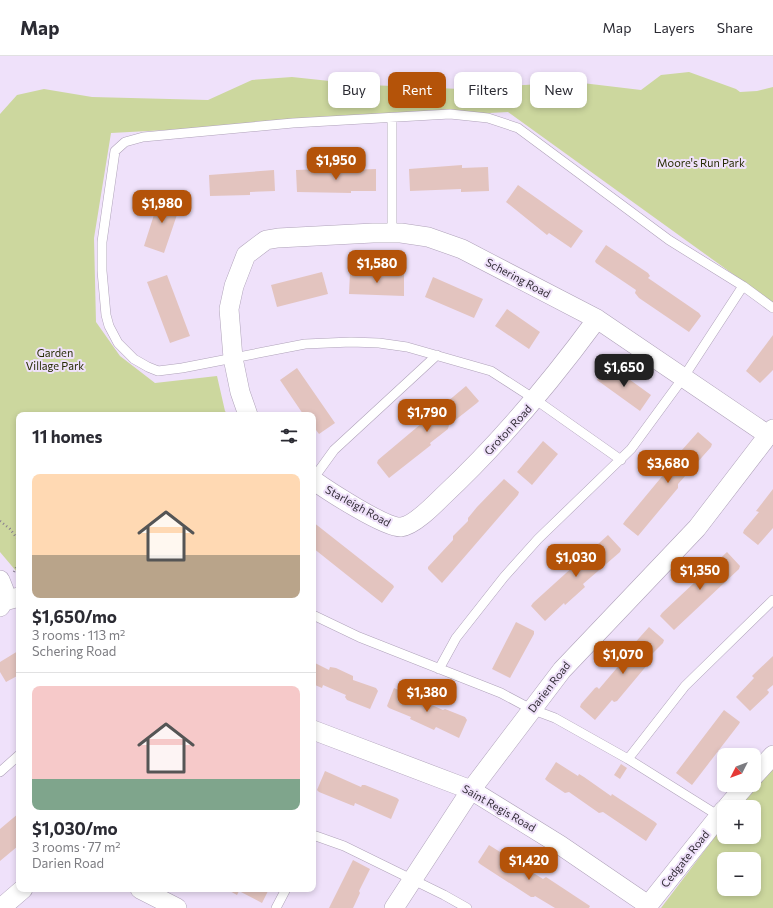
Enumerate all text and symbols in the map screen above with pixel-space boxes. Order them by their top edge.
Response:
text: Map [20,16,59,39]
text: Map [603,19,631,36]
text: Layers [653,19,695,36]
text: Share [717,19,753,36]
chip: Buy [328,72,380,108]
chip: Rent [388,72,446,108]
chip: Filters [454,72,522,108]
chip: New [530,72,587,108]
pin: $1,950 [303,147,369,181]
text: $1,950 [316,152,356,168]
park label: Moore's Run Park [657,156,745,169]
pin: $1,980 [129,190,195,224]
text: $1,980 [141,195,183,211]
pin: $1,580 [344,250,410,284]
text: $1,580 [357,255,397,271]
street label: Schering Road [484,255,553,300]
park label: Garden Village Park [26,346,84,372]
pin: $1,650 [591,354,657,388]
text: $1,650 [604,359,644,375]
pin: $1,790 [394,399,460,433]
street label: Groton Road [481,402,534,457]
text: $1,790 [407,404,447,420]
icon: filters [278,425,300,447]
text: 11 homes [32,426,102,447]
pin: $3,680 [635,450,701,484]
text: $3,680 [647,455,689,471]
street label: Starleigh Road [323,482,393,529]
icon: home [130,500,202,572]
pin: $1,030 [543,544,609,578]
text: $1,030 [555,549,597,565]
pin: $1,350 [667,557,733,591]
text: $1,350 [680,562,720,578]
text: $1,650/mo [32,606,117,627]
text: 3 rooms · 113 m² [32,627,125,643]
pin: $1,070 [590,641,656,675]
text: Schering Road [32,643,116,659]
text: $1,070 [603,646,643,662]
street label: Darien Road [525,659,573,715]
pin: $1,380 [394,679,460,713]
text: $1,380 [407,684,447,700]
icon: home [130,712,202,784]
north arrow [717,748,761,792]
map controls [717,748,761,896]
street label: Saint Regis Road [460,781,538,834]
button: + [717,800,761,844]
text: $1,030/mo [32,818,118,839]
street label: Cedgate Road [658,828,711,890]
text: 3 rooms · 77 m² [32,839,121,855]
pin: $1,420 [496,847,562,881]
text: $1,420 [509,852,549,868]
button: − [717,852,761,896]
text: Darien Road [32,855,104,871]

